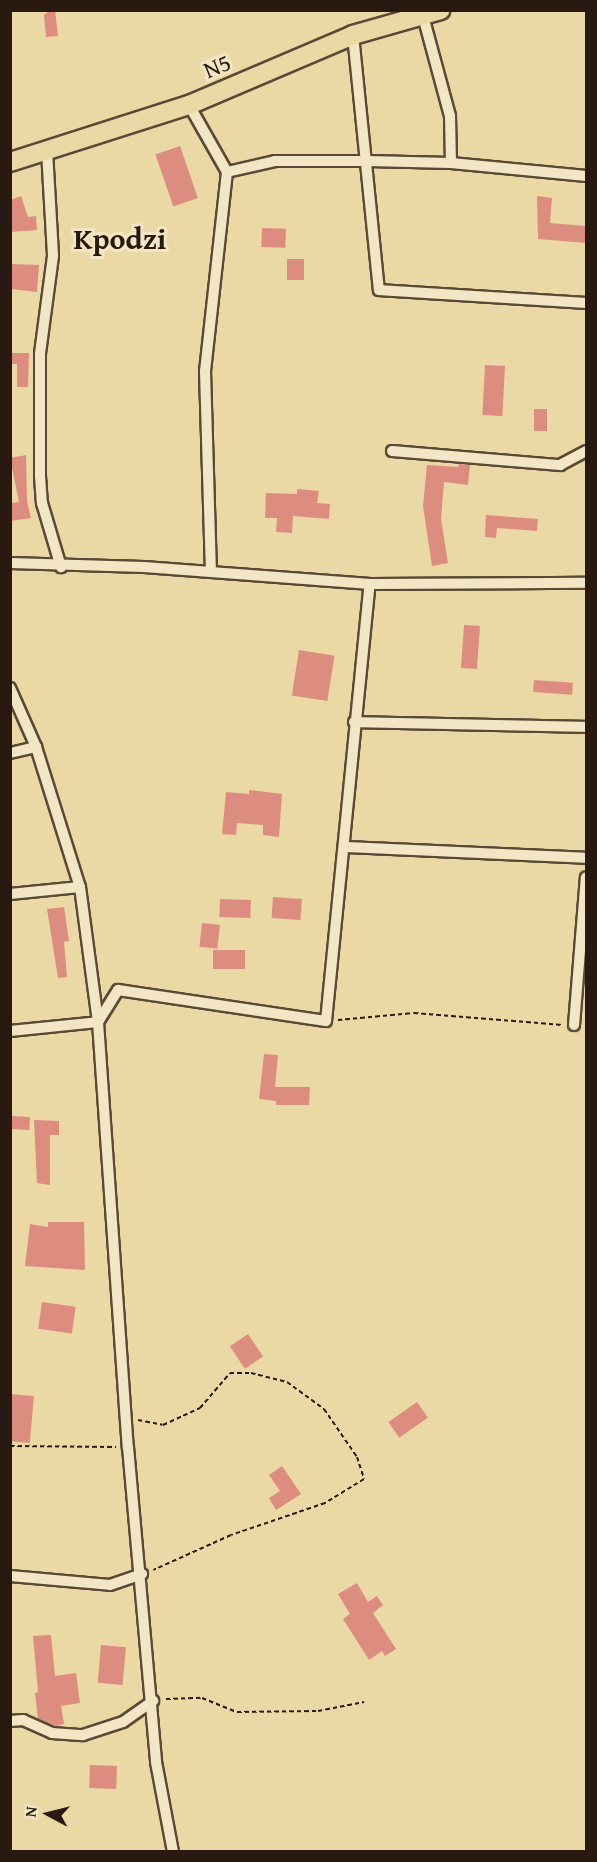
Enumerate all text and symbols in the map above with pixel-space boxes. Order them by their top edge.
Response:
street label: N5 [199,47,235,85]
district label: Kpodzi [74,220,166,256]
north arrow [18,1784,78,1844]
text: N [18,1805,43,1819]

